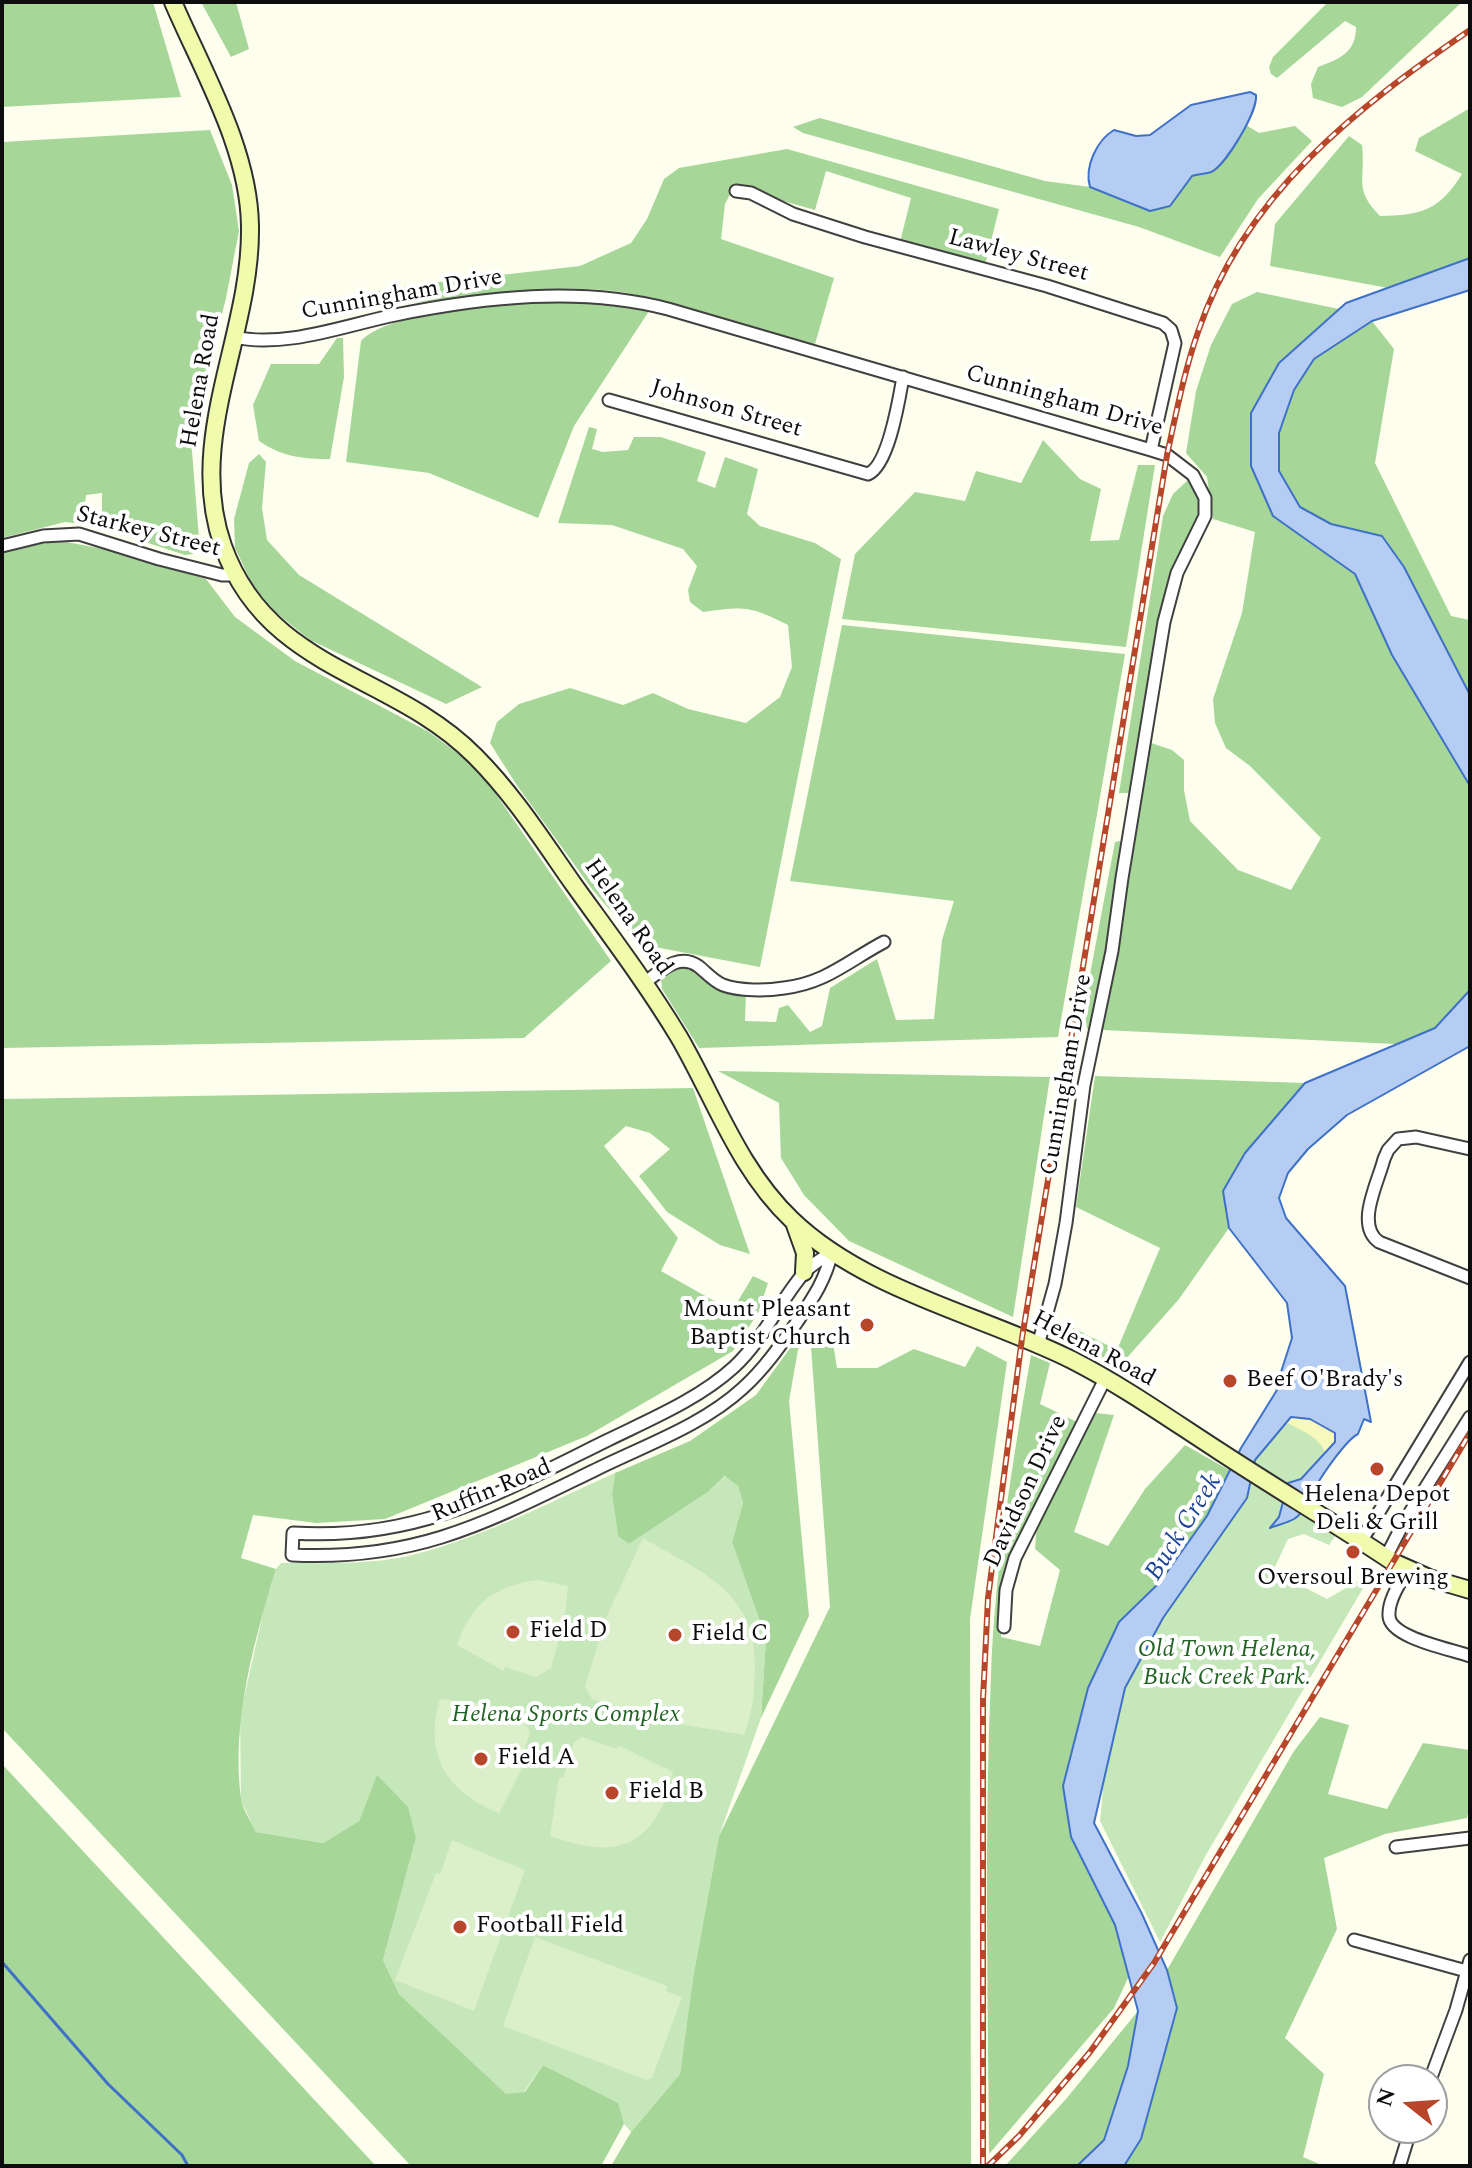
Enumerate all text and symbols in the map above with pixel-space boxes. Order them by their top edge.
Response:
street label: Lawley Street [945,224,1091,290]
street label: Cunningham Drive [299,264,505,328]
street label: Helena Road [176,312,228,450]
street label: Cunningham Drive [962,360,1166,444]
street label: Johnson Street [647,375,805,445]
street label: Starkey Street [73,501,223,565]
street label: Helena Road [576,854,678,982]
street label: Cunningham Drive [1036,972,1100,1178]
place label: Mount Pleasant Baptist Church [683,1297,851,1353]
street label: Helena Road [1026,1306,1160,1394]
marker: Mount Pleasant Baptist Church [858,1316,876,1334]
place label: Beef O'Brady's [1246,1367,1403,1395]
marker: Beef O'Brady's [1221,1372,1239,1390]
street label: Davidson Drive [979,1411,1075,1573]
street label: Ruffin Road [428,1454,556,1530]
marker: Helena Depot Deli & Grill [1368,1460,1386,1478]
water label: Buck Creek [1140,1469,1230,1587]
place label: Helena Depot Deli & Grill [1304,1482,1450,1538]
marker: Oversoul Brewing [1344,1543,1362,1561]
place label: Oversoul Brewing [1257,1565,1449,1593]
place label: Field D [529,1618,608,1646]
place label: Field C [691,1621,769,1649]
marker: Field D [504,1623,522,1641]
marker: Field C [666,1626,684,1644]
park label: Old Town Helena, Buck Creek Park. [1138,1637,1316,1693]
park label: Helena Sports Complex [452,1702,680,1730]
place label: Field A [497,1745,575,1773]
marker: Field A [472,1750,490,1768]
place label: Field B [628,1779,704,1807]
marker: Field B [603,1784,621,1802]
place label: Football Field [476,1913,624,1941]
marker: Football Field [451,1918,469,1936]
north arrow [1368,2064,1448,2144]
text: N [1368,2084,1405,2111]

